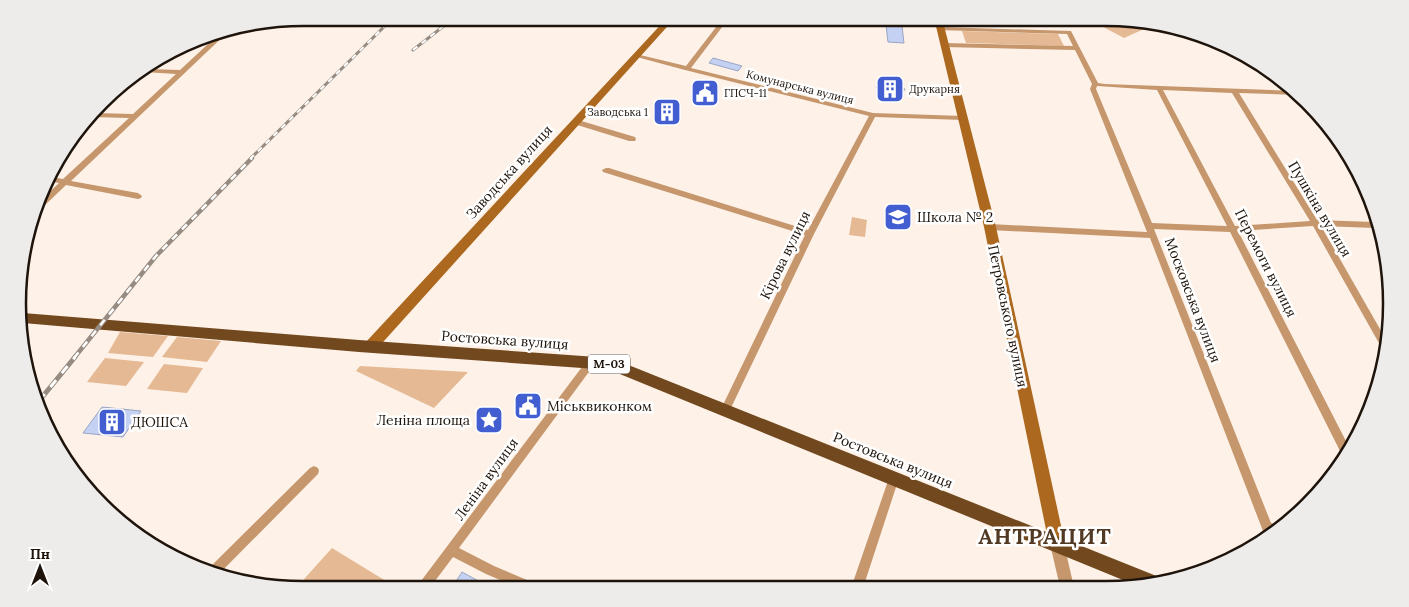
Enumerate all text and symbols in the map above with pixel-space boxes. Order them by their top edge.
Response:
street label: Комунарська вулиця [745,67,855,107]
building icon: Друкарня [875,74,905,104]
public building icon: ГПСЧ-11 [690,78,720,108]
place label: Друкарня [909,82,960,96]
place label: ГПСЧ-11 [724,86,767,100]
building icon: Заводська 1 [652,97,682,127]
place label: Заводська 1 [587,105,648,119]
street label: Заводська вулиця [462,121,556,223]
street label: Пушкіна вулиця [1284,158,1356,260]
school or university icon: Школа № 2 [883,202,913,232]
street label: Перемоги вулиця [1231,206,1301,320]
street label: Кірова вулиця [756,208,814,302]
place label: Школа № 2 [917,208,993,226]
street label: Московська вулиця [1161,235,1225,365]
street label: Петровського вулиця [984,243,1032,389]
street label: Ростовська вулиця [441,327,569,353]
road number: М-03 [588,354,630,374]
public building icon: Міськвиконком [513,391,543,421]
place label: Міськвиконком [547,397,652,415]
place icon: Леніна площа [474,405,504,435]
building icon: ДЮШСА [97,407,127,437]
place label: Леніна площа [377,411,470,429]
place label: ДЮШСА [131,413,188,431]
street label: Ростовська вулиця [831,428,955,492]
street label: Леніна вулиця [450,434,522,524]
district label: АНТРАЦИТ [978,522,1112,550]
north arrow [15,542,65,592]
text: Пн [30,545,50,563]

